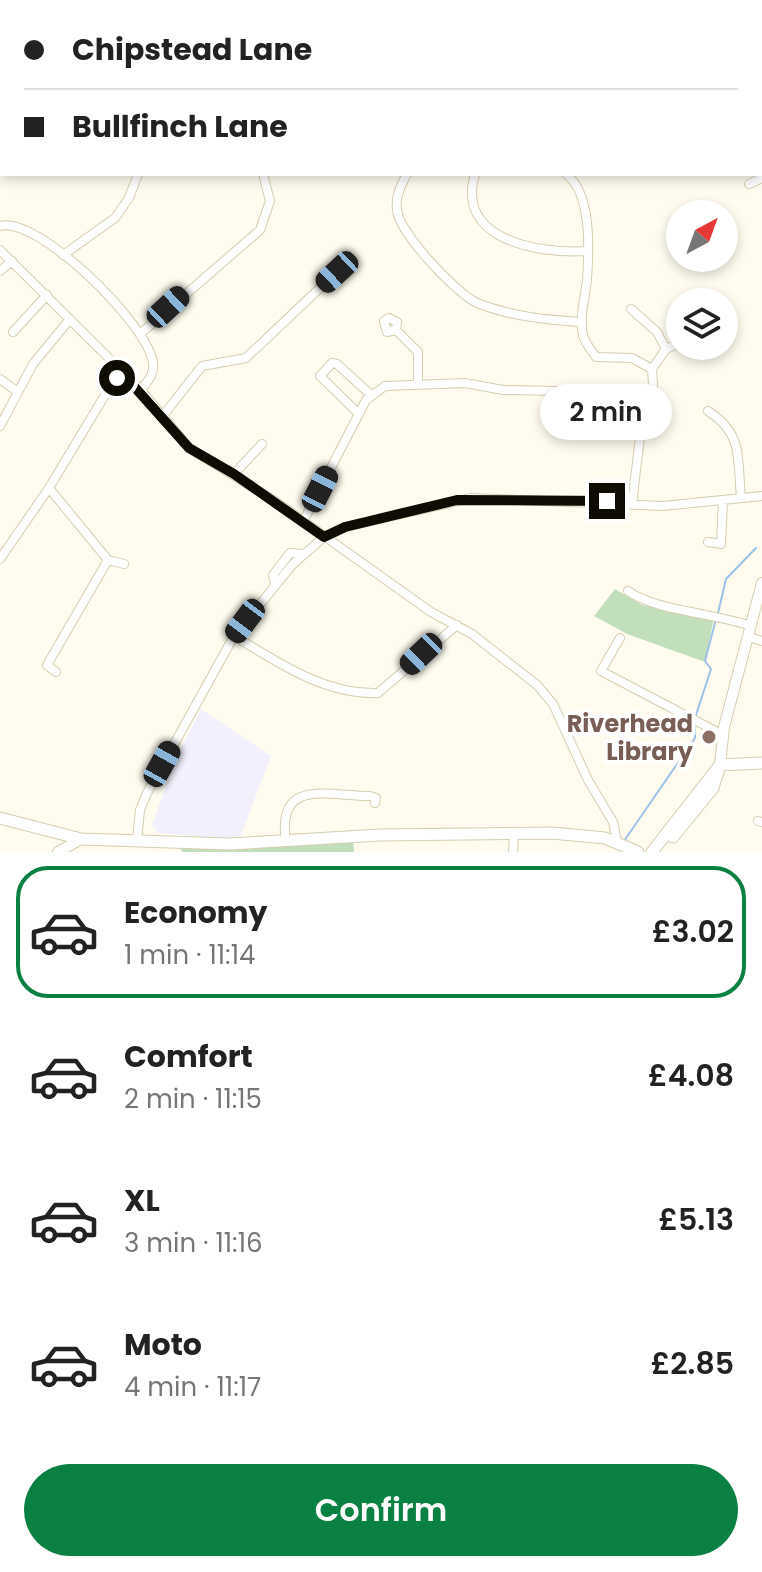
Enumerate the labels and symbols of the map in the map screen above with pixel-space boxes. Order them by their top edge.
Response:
north arrow [666,200,738,272]
car [311,247,363,297]
car [142,282,194,332]
route start [99,360,135,396]
callout: 2 min [541,385,673,441]
car [298,462,342,516]
route end [589,483,625,519]
car [221,595,269,647]
car [395,629,447,679]
place label: Riverhead Library [567,707,694,768]
marker: Riverhead Library [700,728,718,746]
car [140,737,184,791]

